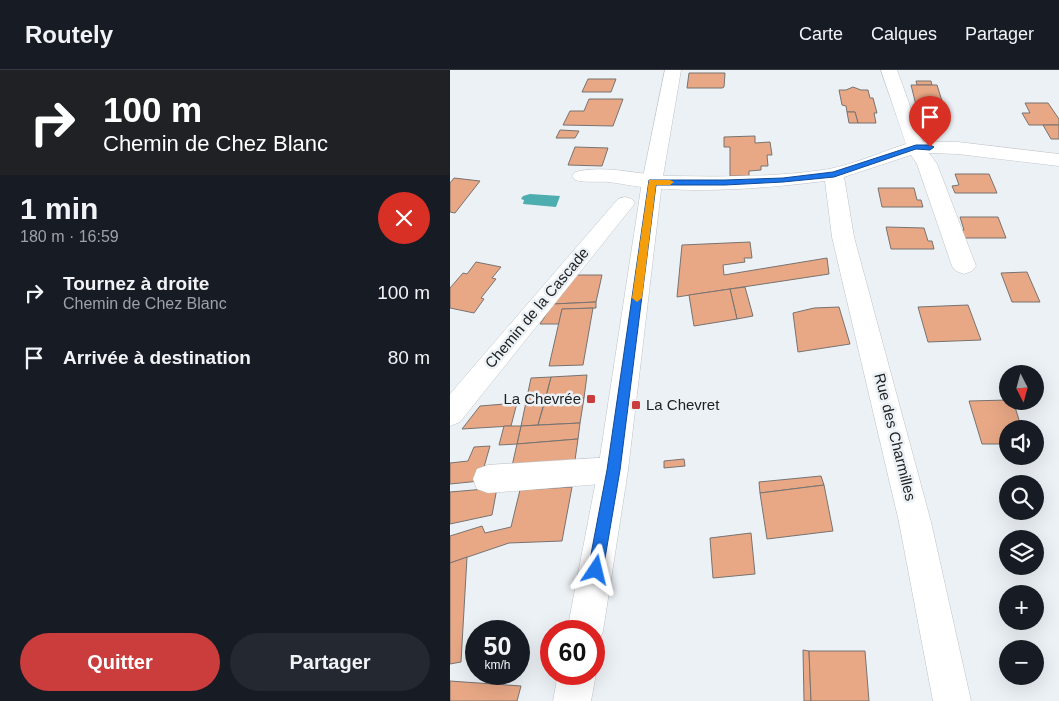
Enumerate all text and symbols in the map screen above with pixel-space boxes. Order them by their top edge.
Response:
text: Routely [25,21,113,48]
text: Carte [799,24,843,44]
text: Calques [871,24,937,44]
text: Partager [965,24,1034,44]
icon: right [20,90,85,155]
text: 100 m [103,90,202,129]
pin [909,96,951,147]
icon: arrive [916,103,944,131]
text: Chemin de Chez Blanc [103,131,328,156]
text: 1 min [20,192,98,225]
button: close [378,192,430,244]
text: 180 m · 16:59 [20,228,119,245]
street label: Chemin de la Cascade [481,244,592,371]
text: Tournez à droite [63,273,209,294]
icon: right [20,279,48,307]
text: 100 m [377,282,430,303]
text: Chemin de Chez Blanc [63,295,227,312]
icon: arrive [20,344,48,372]
text: Arrivée à destination [63,347,251,368]
text: 80 m [388,347,430,368]
north arrow [999,365,1044,410]
map controls [999,365,1044,685]
street label: Rue des Charmilles [871,371,920,502]
place label: La Chevrée [503,390,581,407]
marker: La Chevrée [585,393,597,405]
place label: La Chevret [646,396,720,413]
marker: La Chevret [630,399,642,411]
button: sound [999,420,1044,465]
button: search [999,475,1044,520]
button: layers [999,530,1044,575]
position arrow [569,543,621,595]
button: + [999,585,1044,630]
speed limit sign: 60 [540,620,605,685]
text: 50 [484,632,511,660]
button: Quitter [20,633,220,691]
button: Partager [230,633,430,691]
button: − [999,640,1044,685]
text: km/h [484,658,511,672]

